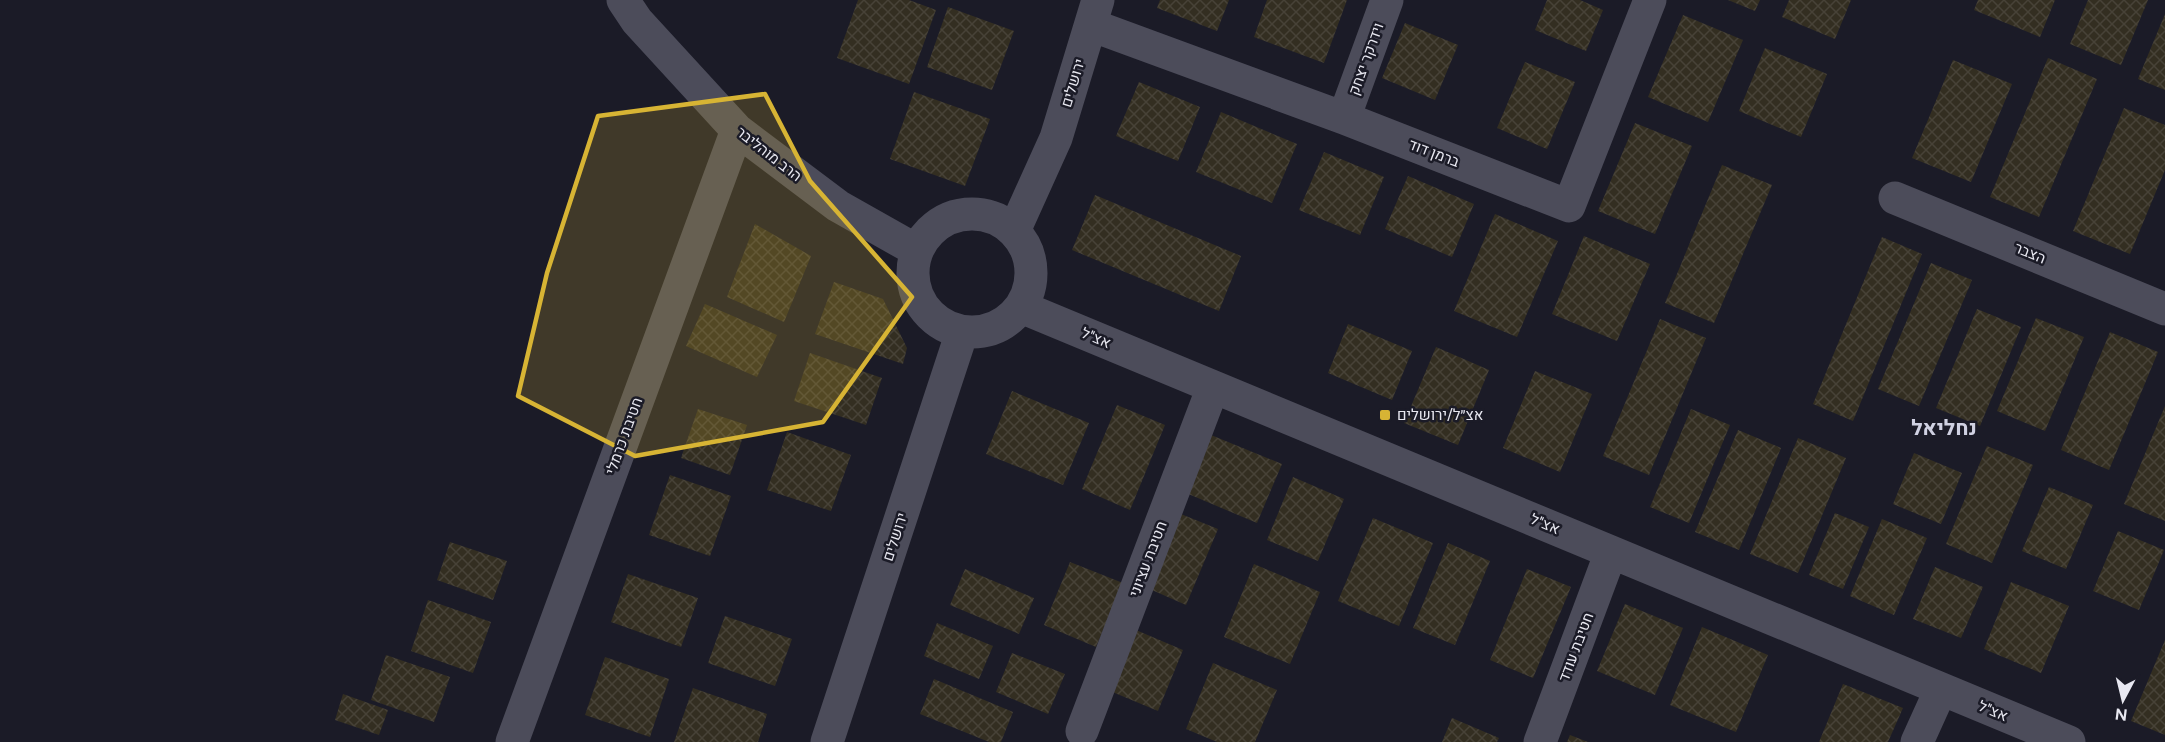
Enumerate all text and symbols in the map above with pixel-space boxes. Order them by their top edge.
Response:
street label: וידרקר יצחק [1345,20,1387,98]
street label: ירושלים [1057,56,1089,110]
street label: הרב מוהליבר [733,123,805,185]
street label: ברמן דוד [1406,135,1462,171]
street label: הצבר [2012,239,2048,267]
street label: אצ"ל [1079,324,1113,352]
street label: חטיבת כרמלי [602,395,646,477]
place label: אצ״ל/ירושלים [1397,406,1483,424]
marker: אצ״ל/ירושלים [1378,408,1392,422]
district label: נחליאל [1911,415,1977,440]
street label: ירושלים [879,510,911,564]
street label: אצ"ל [1528,510,1562,538]
street label: חטיבת עציוני [1125,519,1171,599]
street label: חטיבת עודד [1555,610,1597,684]
north arrow [2093,670,2153,730]
street label: אצ"ל [1976,697,2010,725]
text: N [2114,704,2129,725]

